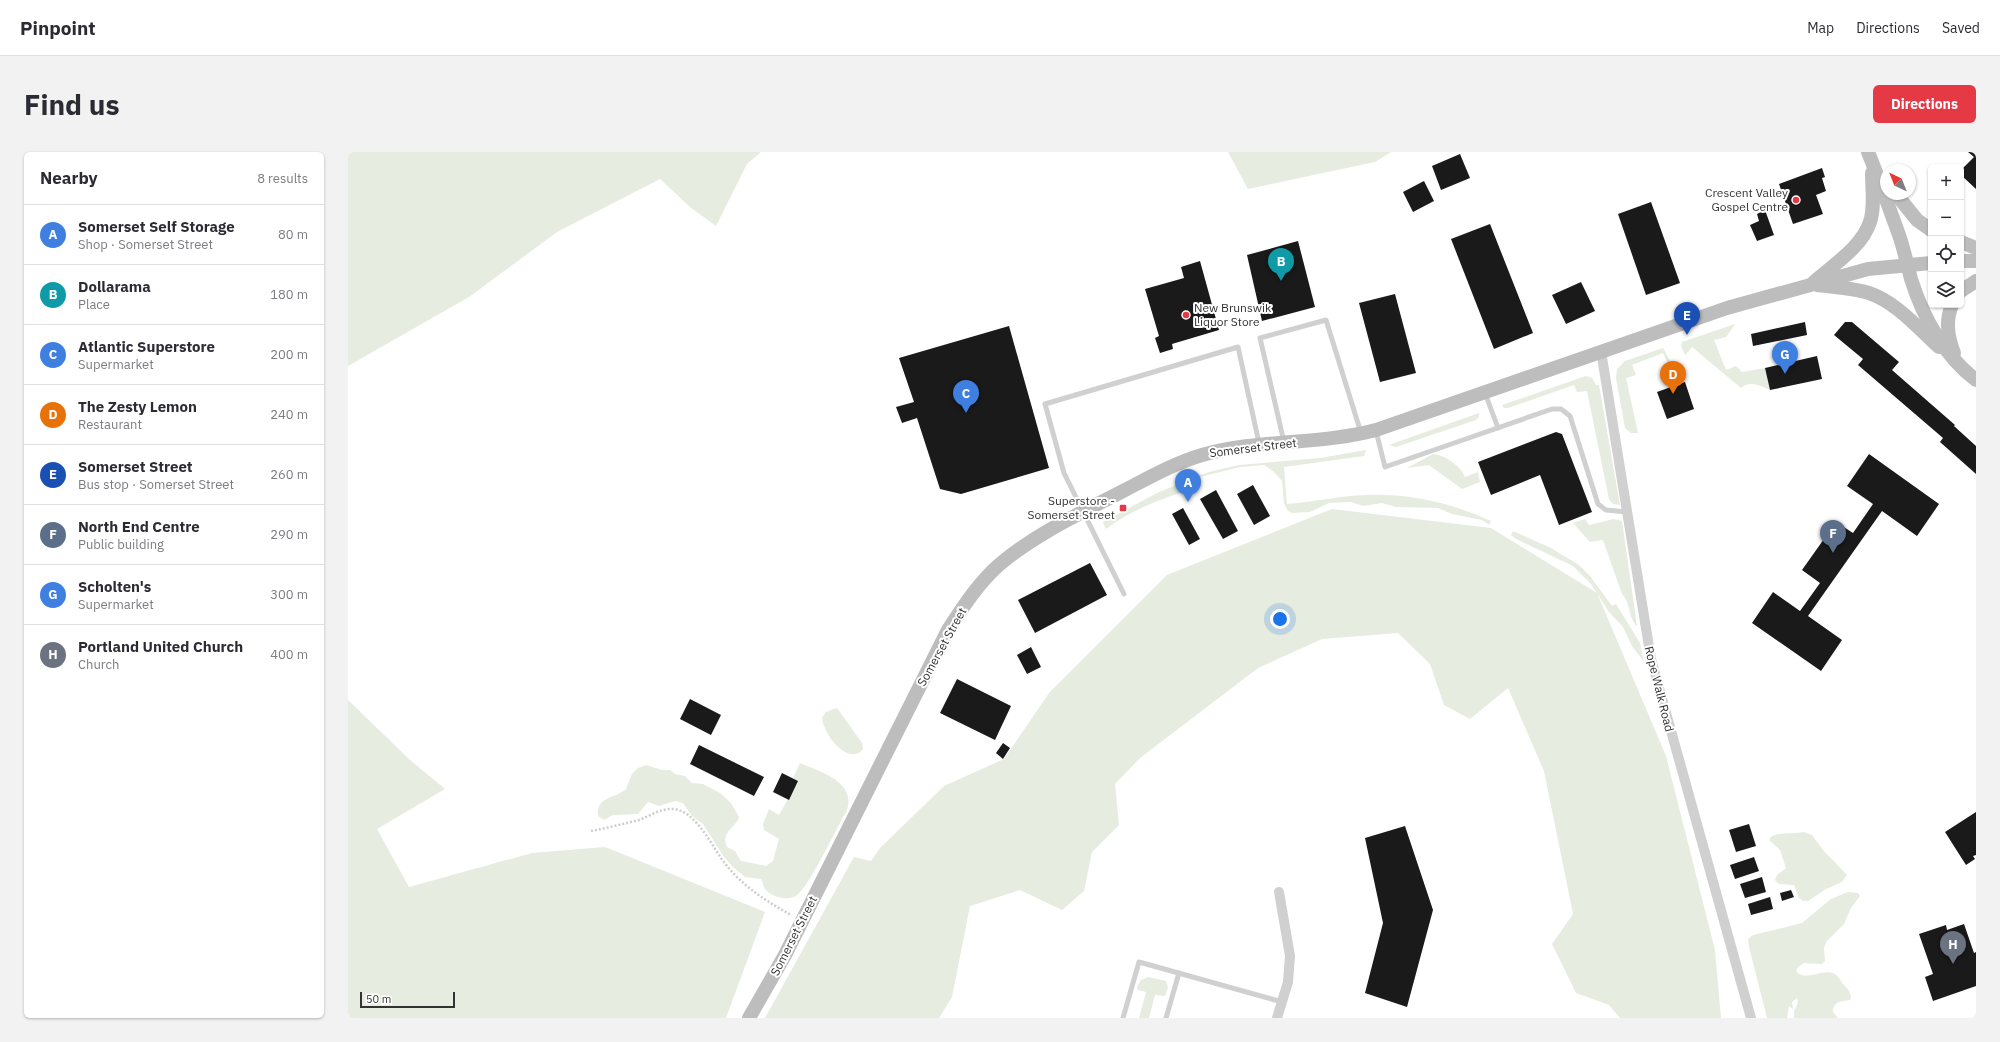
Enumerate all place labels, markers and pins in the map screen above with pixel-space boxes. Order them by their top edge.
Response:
place label: Crescent Valley Gospel Centre [1705,185,1788,214]
marker: Crescent Valley Gospel Centre [1791,195,1801,205]
pin: B [1268,248,1294,281]
place label: New Brunswik Liquor Store [1194,300,1272,329]
pin: E [1674,302,1700,335]
marker: New Brunswik Liquor Store [1181,310,1191,320]
pin: G [1772,341,1798,374]
pin: D [1660,361,1686,394]
pin: C [953,380,979,413]
pin: A [1175,469,1201,502]
place label: Superstore - Somerset Street [1027,493,1115,522]
marker: Superstore - Somerset Street [1118,503,1128,513]
pin: F [1820,520,1846,553]
pin: H [1940,931,1966,964]

